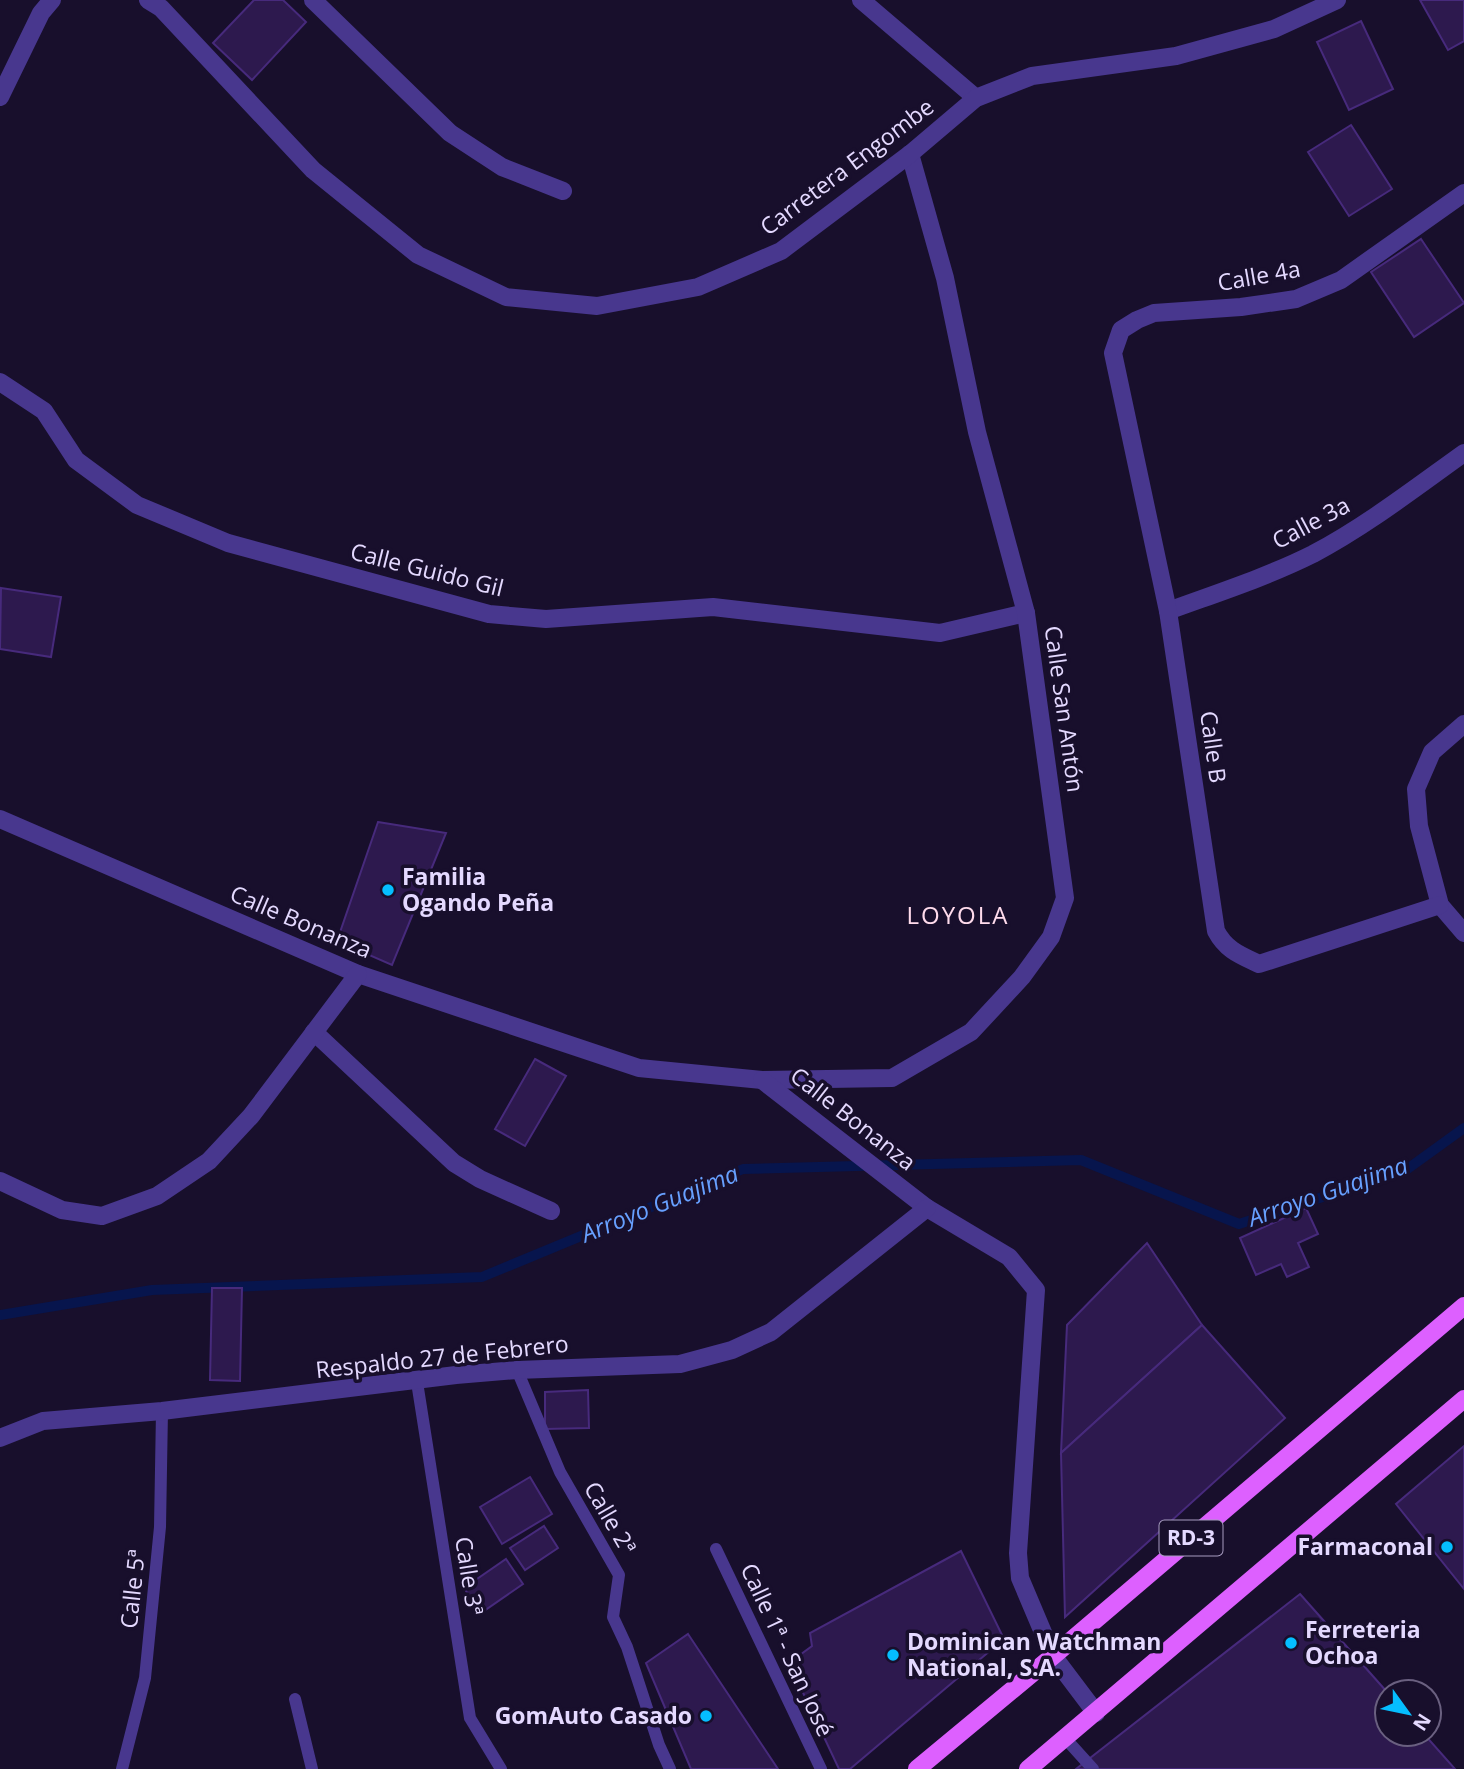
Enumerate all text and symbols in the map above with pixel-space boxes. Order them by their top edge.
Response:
street label: Carretera Engombe [753,90,940,242]
street label: Calle 4a [1215,252,1303,298]
street label: Calle 3a [1266,488,1355,556]
street label: Calle Guido Gil [347,535,507,603]
street label: Calle San Antón [1037,623,1093,794]
street label: Calle B [1193,709,1235,785]
place label: Familia Ogando Peña [402,860,554,918]
street label: Calle Bonanza [226,877,377,965]
marker: Familia Ogando Peña [380,882,396,898]
district label: LOYOLA [907,898,1009,931]
street label: Calle Bonanza [784,1059,923,1177]
water label: Arroyo Guajima [1241,1148,1412,1234]
water label: Arroyo Guajima [574,1156,743,1250]
street label: Respaldo 27 de Febrero [314,1327,570,1385]
street label: Calle 2ª [577,1475,644,1560]
road number: RD-3 [1160,1520,1222,1556]
place label: Farmaconal [1297,1530,1433,1562]
street label: Calle 3ª [448,1534,492,1617]
marker: Farmaconal [1439,1539,1455,1555]
street label: Calle 5ª [112,1548,152,1630]
street label: Calle 1ª - San José [734,1558,842,1741]
place label: Ferreteria Ochoa [1305,1613,1421,1671]
place label: Dominican Watchman National, S.A. [907,1625,1161,1683]
marker: Ferreteria Ochoa [1283,1635,1299,1651]
marker: Dominican Watchman National, S.A. [885,1647,901,1663]
north arrow [1373,1678,1443,1748]
place label: GomAuto Casado [495,1699,692,1731]
marker: GomAuto Casado [698,1708,714,1724]
text: N [1407,1709,1437,1736]

